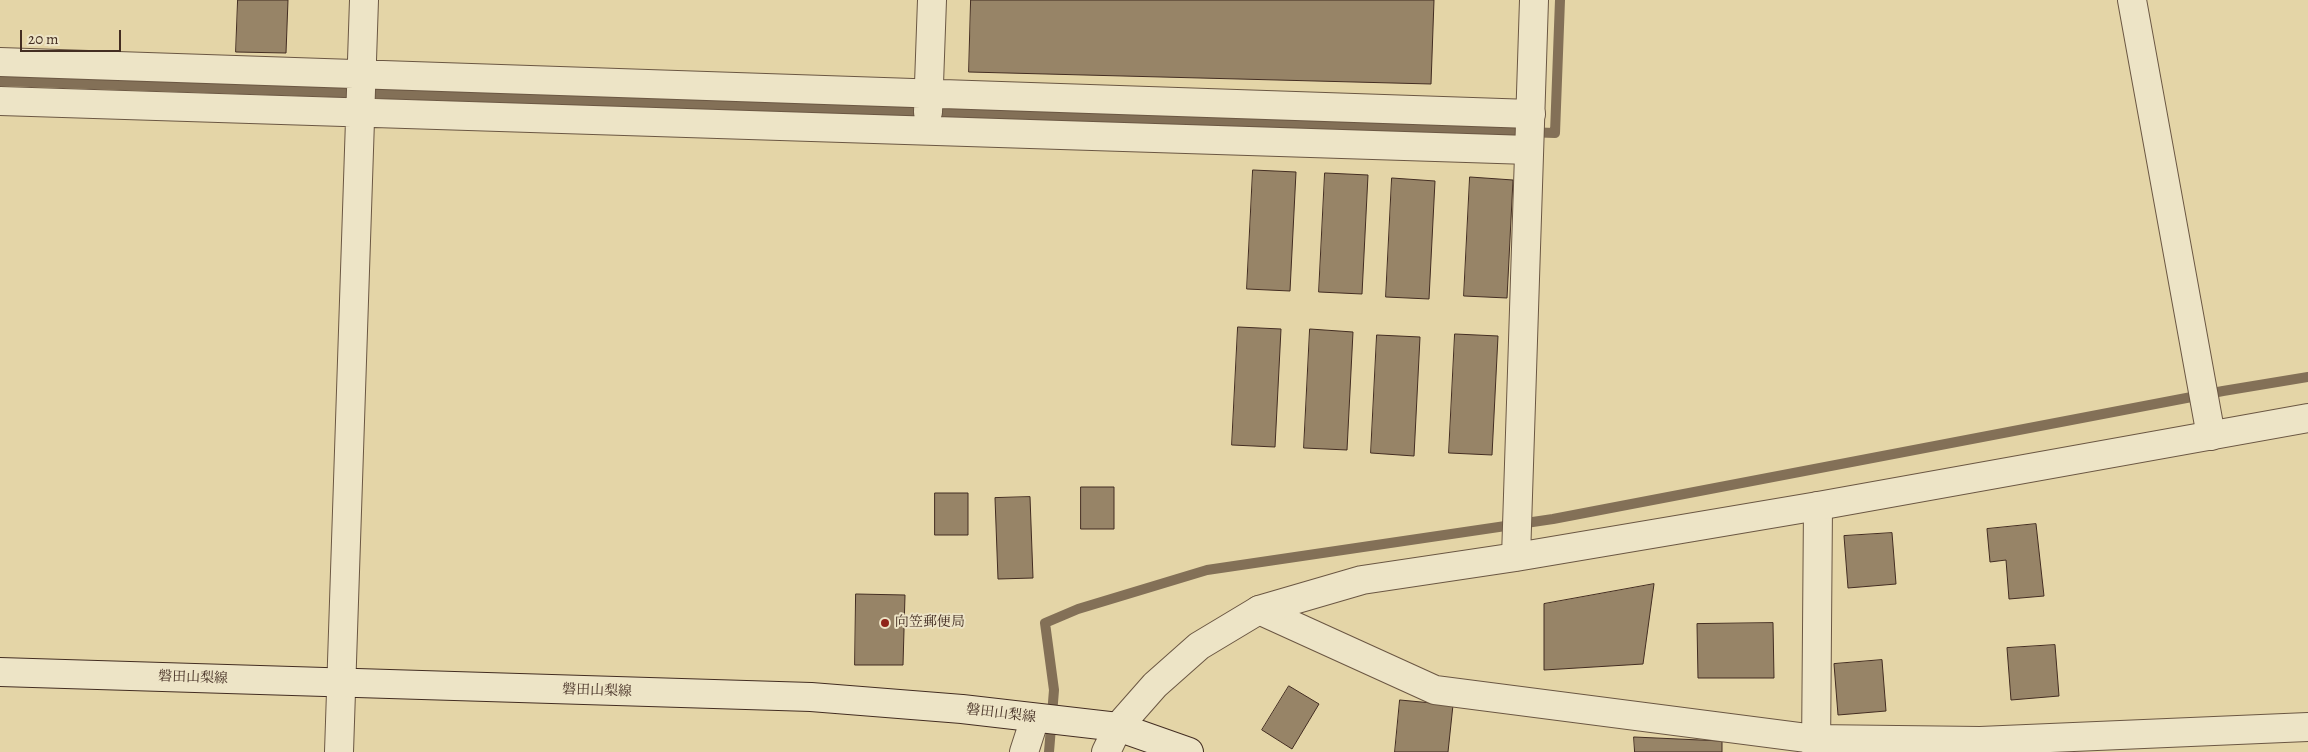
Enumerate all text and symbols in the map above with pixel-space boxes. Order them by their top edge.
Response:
scale bar [22,20,124,52]
text: 20 m [28,29,59,49]
place label: 向笠郵便局 [895,615,965,631]
marker: 向笠郵便局 [879,617,891,629]
street label: 磐田山梨線 [158,668,228,688]
street label: 磐田山梨線 [562,681,632,701]
street label: 磐田山梨線 [965,701,1037,727]

